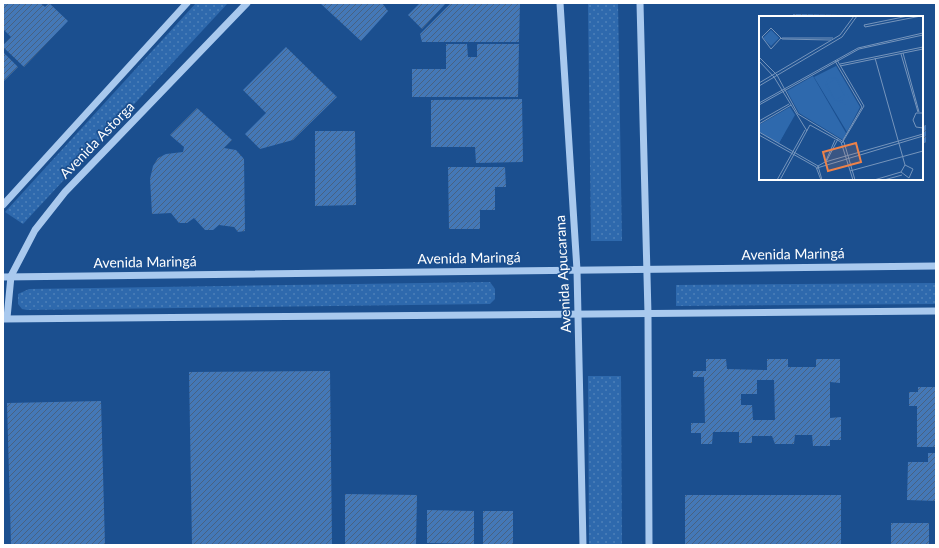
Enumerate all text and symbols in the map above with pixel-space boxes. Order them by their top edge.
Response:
inset map [759,16,923,180]
street label: Avenida Astorga [56,98,138,182]
street label: Avenida Apucarana [551,215,574,333]
street label: Avenida Maringá [741,244,845,263]
street label: Avenida Maringá [417,248,521,267]
street label: Avenida Maringá [93,252,197,271]

